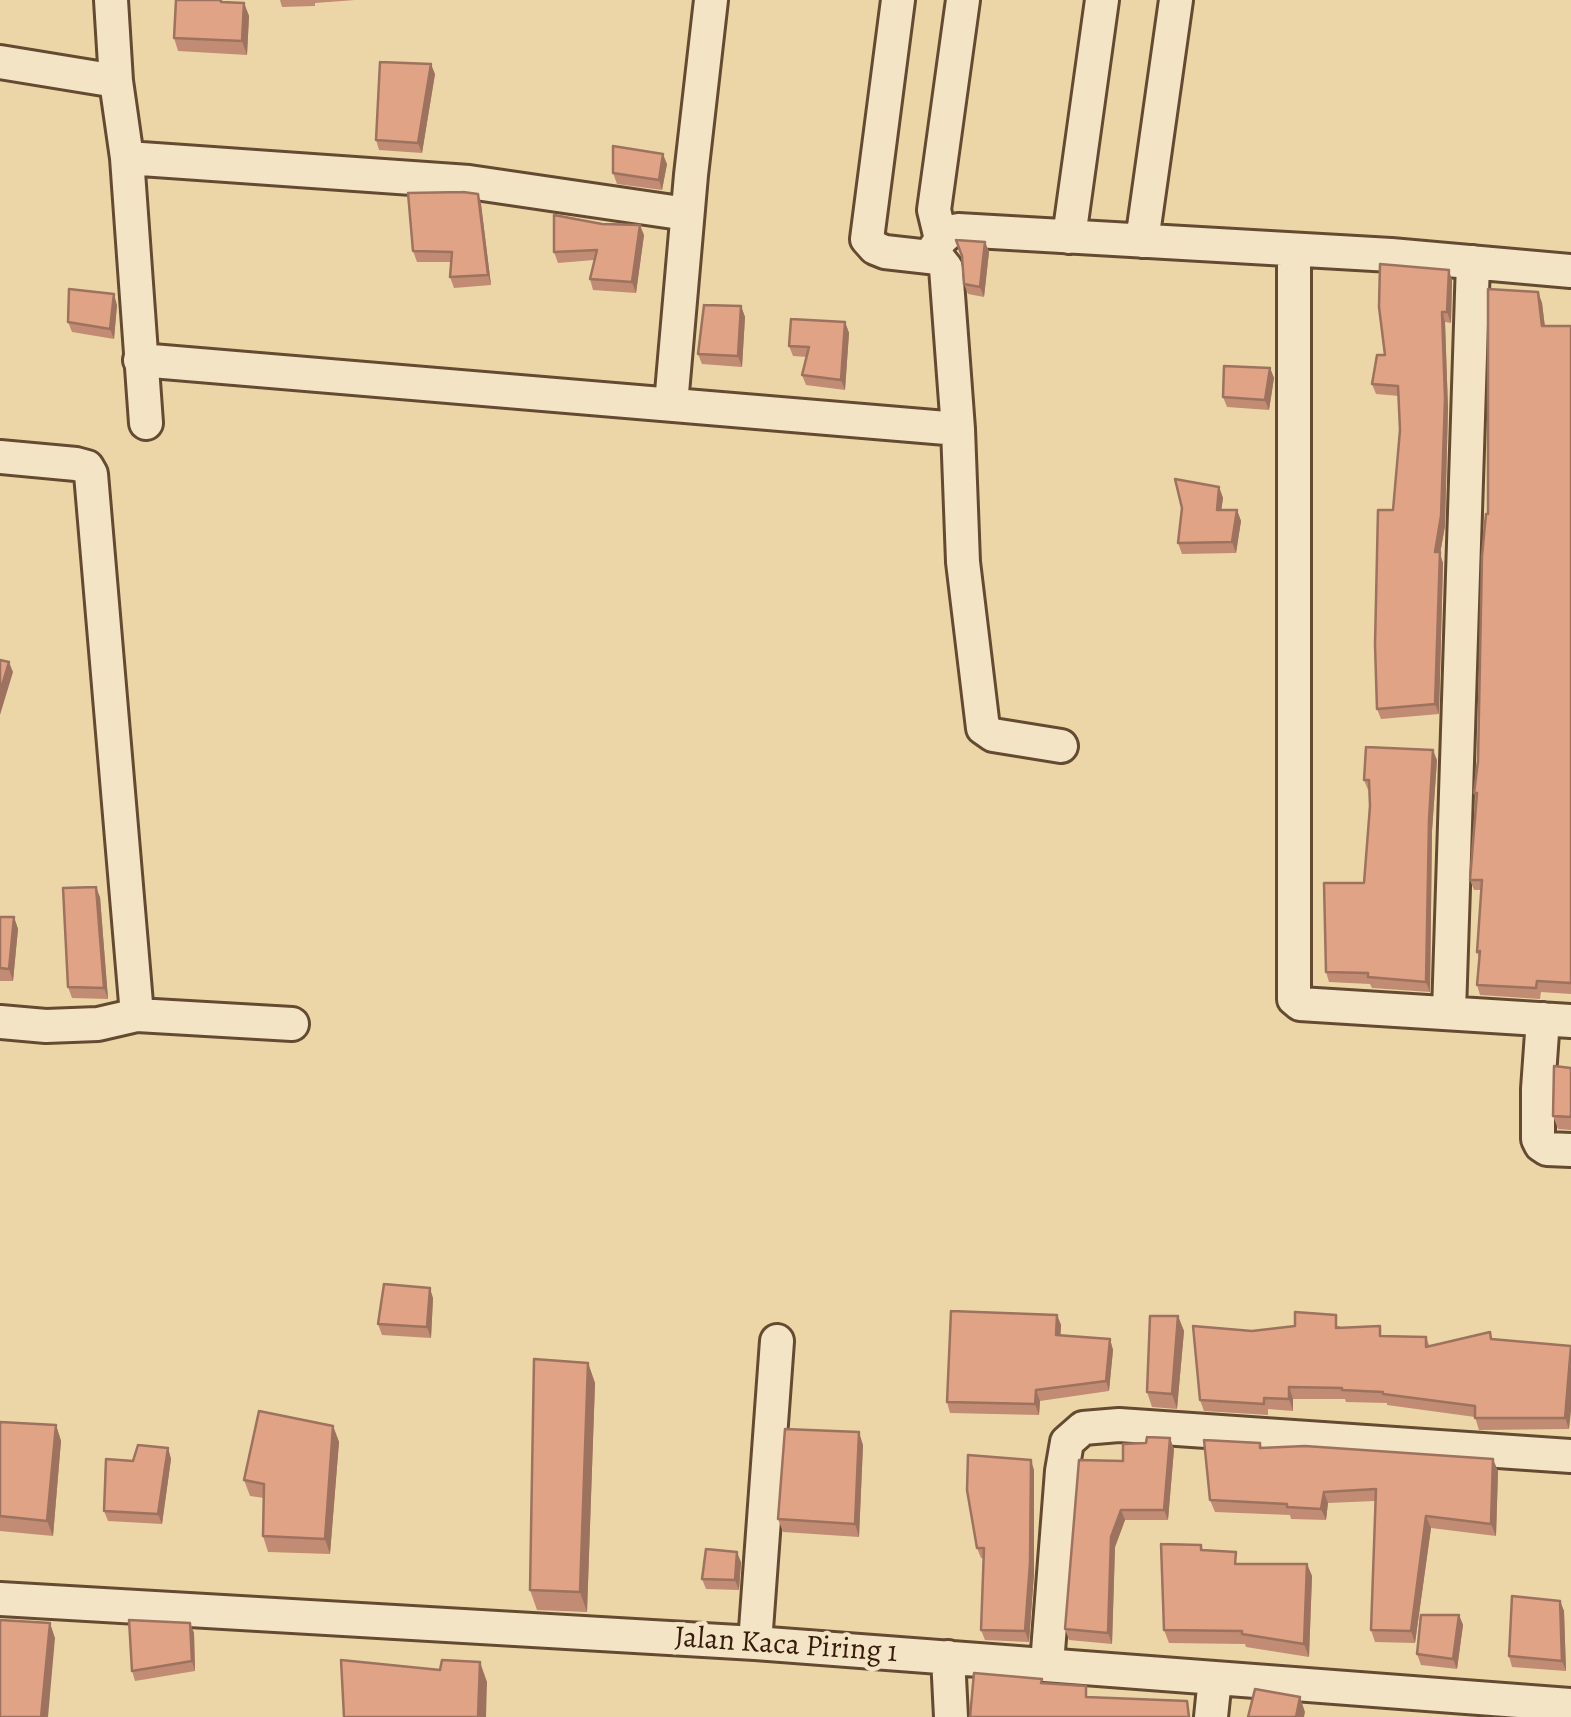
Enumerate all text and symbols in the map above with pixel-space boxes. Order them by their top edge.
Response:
street label: Jalan Kaca Piring 1 [673,1620,899,1672]

